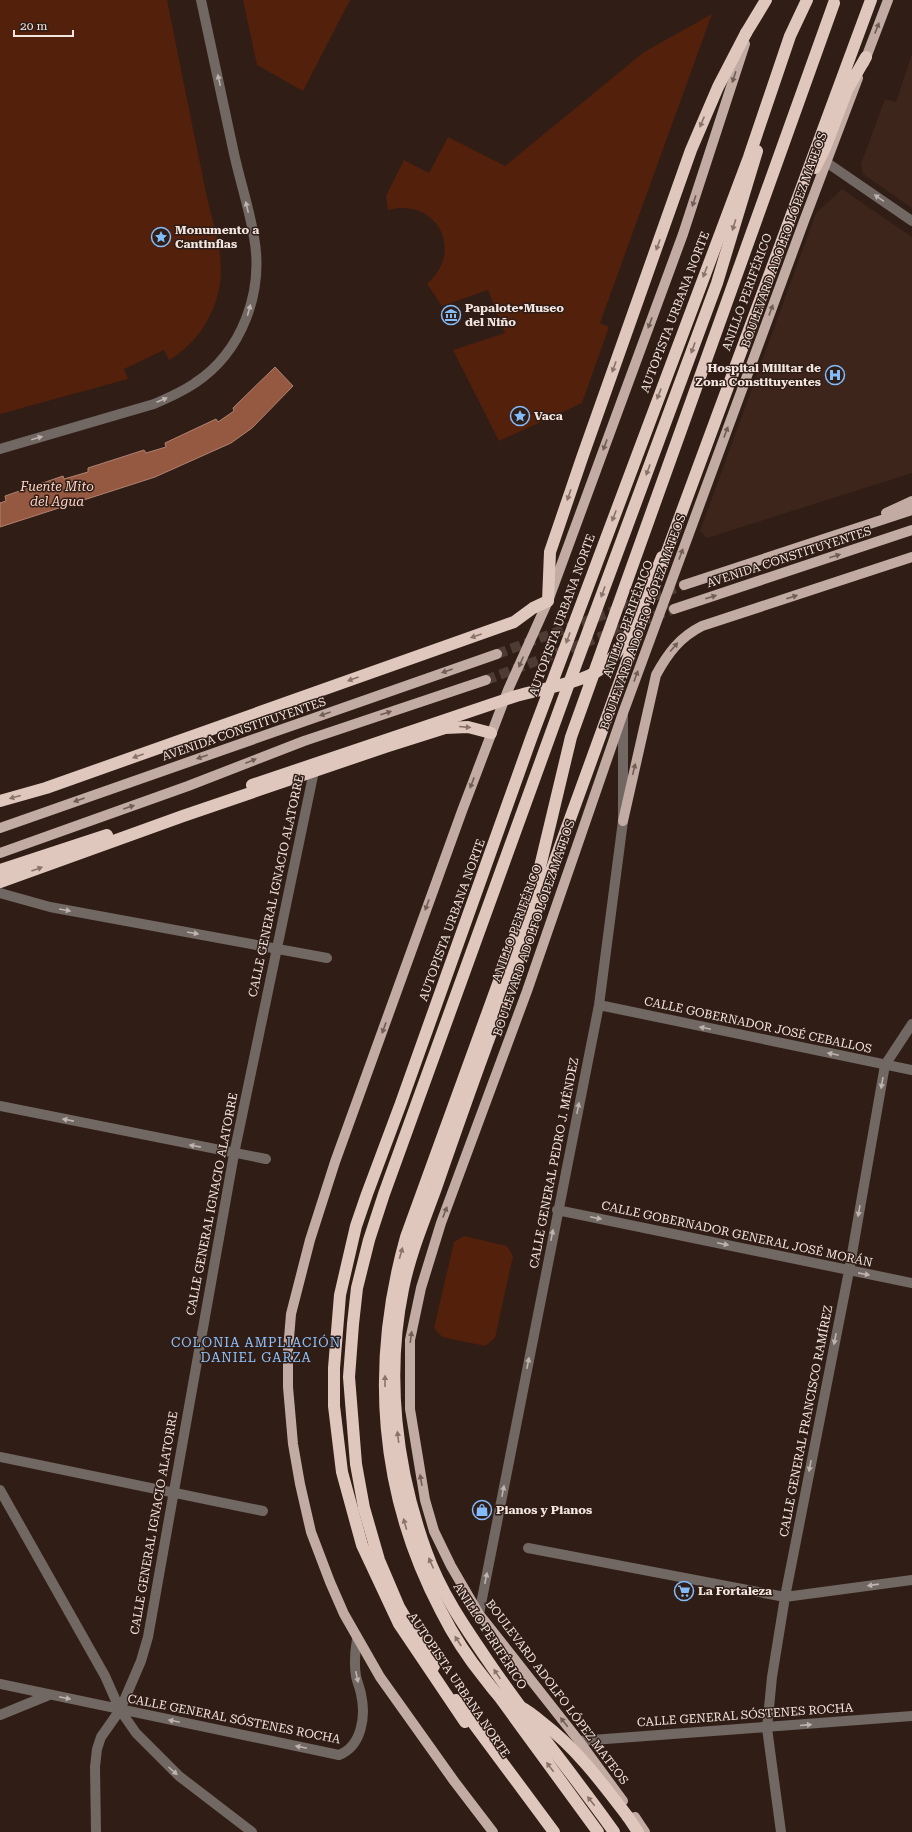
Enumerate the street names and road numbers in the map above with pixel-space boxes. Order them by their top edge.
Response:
street label: BOULEVARD ADOLFO LÓPEZ MATEOS [738,131,830,349]
street label: AUTOPISTA URBANA NORTE [638,229,712,395]
street label: ANILLO PERIFÉRICO [719,231,775,353]
street label: BOULEVARD ADOLFO LÓPEZ MATEOS [597,513,689,731]
street label: AVENIDA CONSTITUYENTES [705,524,873,590]
street label: AUTOPISTA URBANA NORTE [526,532,598,698]
street label: ANILLO PERIFÉRICO [600,558,656,680]
street label: AVENIDA CONSTITUYENTES [160,694,328,764]
street label: CALLE GENERAL IGNACIO ALATORRE [246,774,306,998]
street label: BOULEVARD ADOLFO LÓPEZ MATEOS [490,818,578,1038]
street label: AUTOPISTA URBANA NORTE [416,837,488,1003]
street label: ANILLO PERIFÉRICO [489,862,545,984]
street label: CALLE GOBERNADOR JOSÉ CEBALLOS [643,994,873,1056]
street label: CALLE GENERAL PEDRO J. MÉNDEZ [527,1056,581,1270]
street label: CALLE GENERAL IGNACIO ALATORRE [183,1091,241,1317]
street label: CALLE GOBERNADOR GENERAL JOSÉ MORÁN [600,1198,874,1270]
street label: CALLE GENERAL FRANCISCO RAMÍREZ [777,1304,835,1538]
street label: CALLE GENERAL IGNACIO ALATORRE [127,1410,181,1636]
street label: ANILLO PERIFÉRICO [450,1580,530,1692]
street label: BOULEVARD ADOLFO LÓPEZ MATEOS [483,1597,631,1787]
street label: AUTOPISTA URBANA NORTE [405,1610,513,1760]
street label: CALLE GENERAL SÓSTENES ROCHA [126,1691,342,1747]
street label: CALLE GENERAL SÓSTENES ROCHA [636,1700,854,1730]

